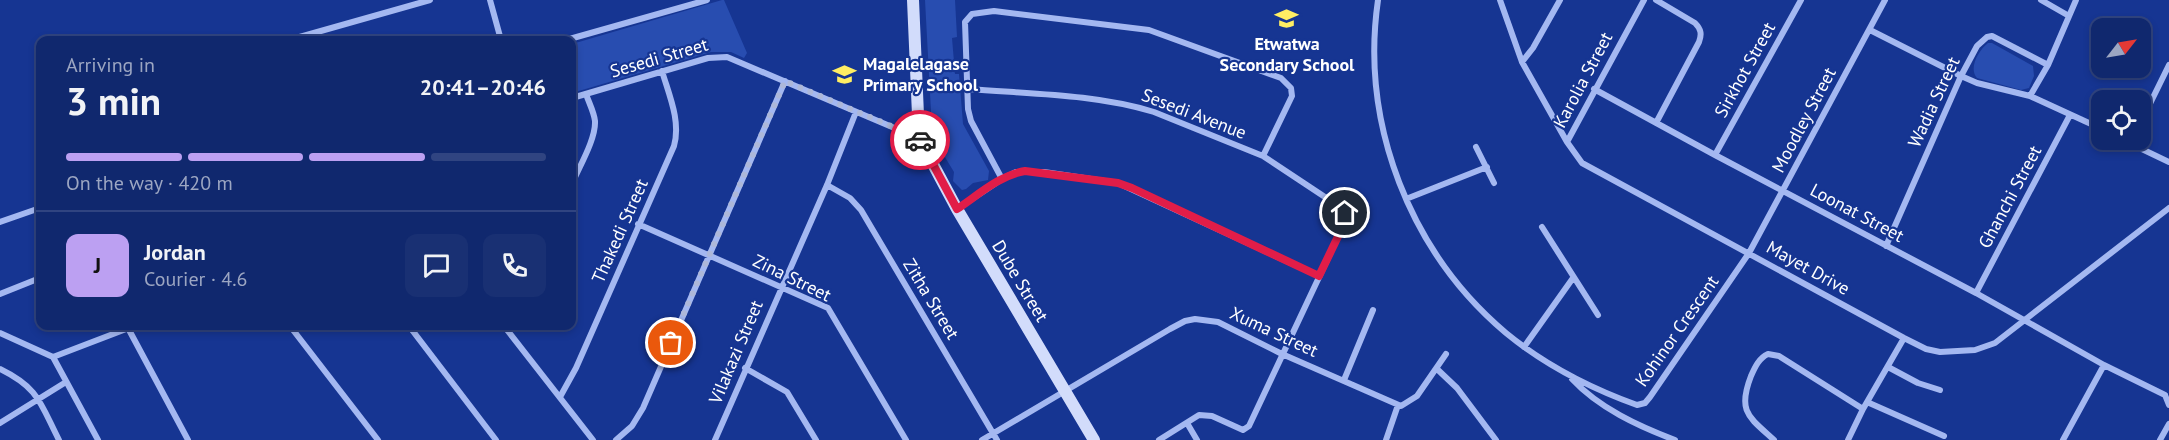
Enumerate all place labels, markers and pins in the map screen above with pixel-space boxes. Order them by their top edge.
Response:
school or university icon: Etwatwa Secondary School [1274,5,1300,31]
place label: Etwatwa Secondary School [1220,32,1355,76]
place label: Magalelagase Primary School [863,52,979,96]
school or university icon: Magalelagase Primary School [832,61,858,87]
pin [1319,187,1370,238]
pin [645,317,696,368]

